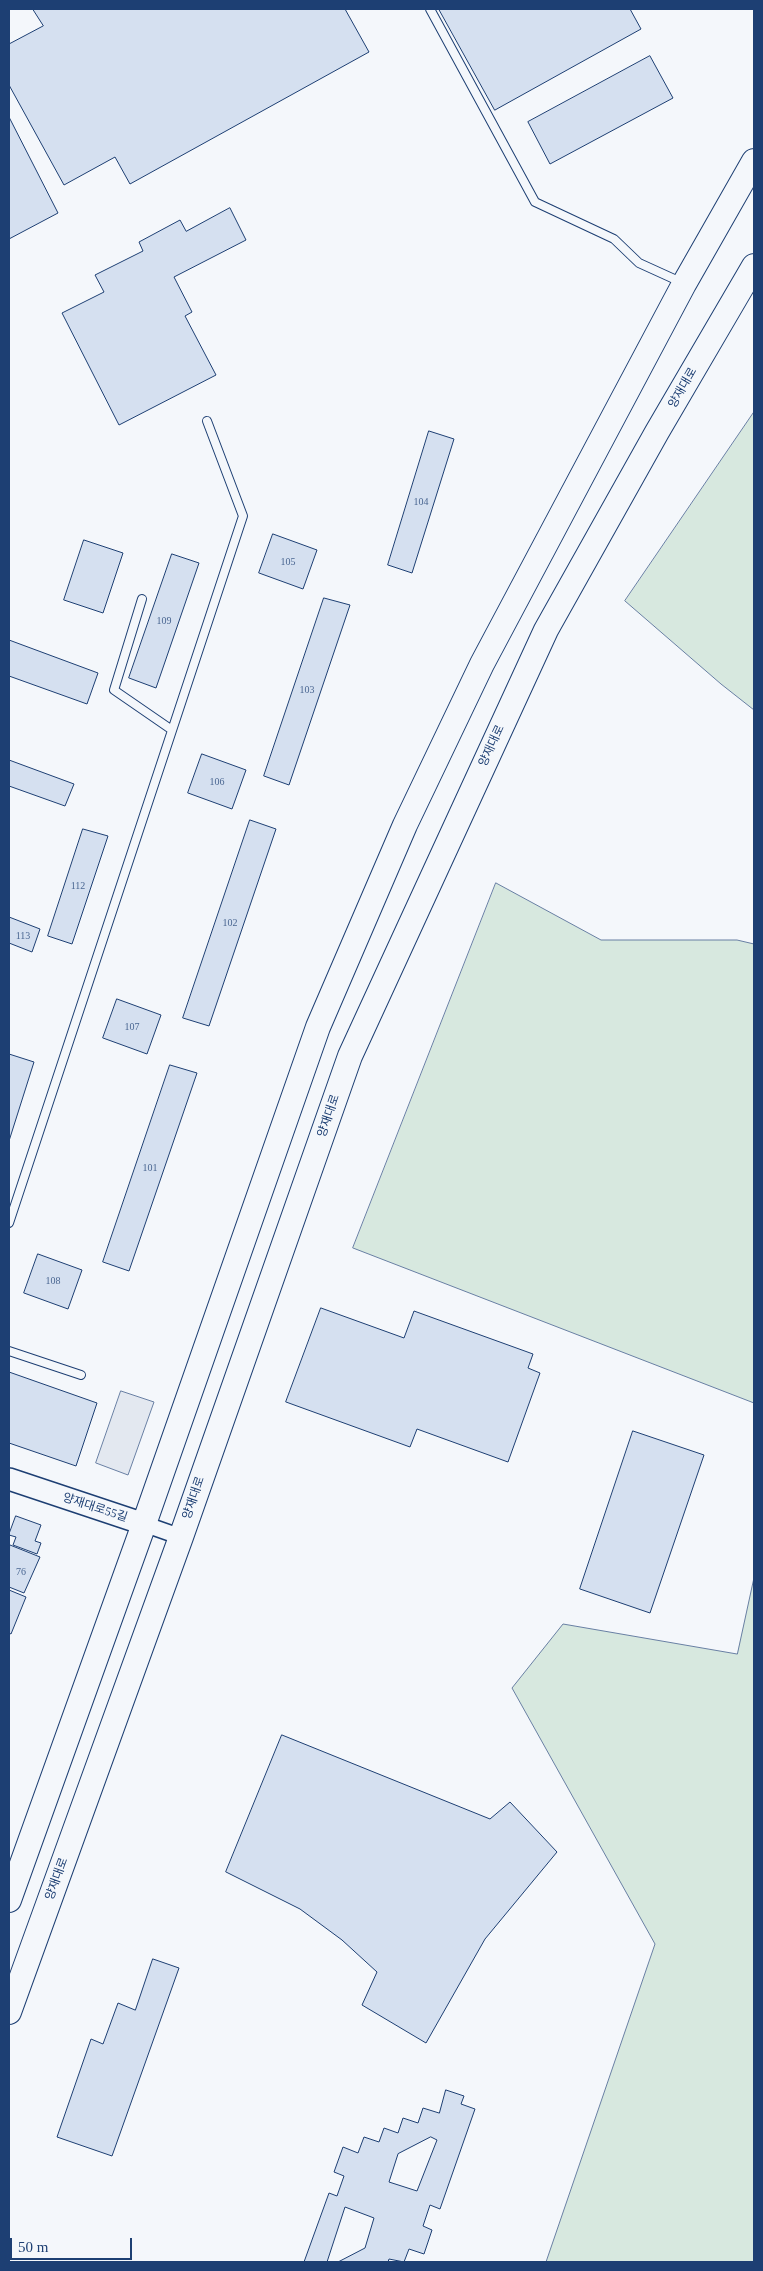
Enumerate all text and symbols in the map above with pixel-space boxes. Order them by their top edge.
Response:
street label: 양재대로 [666,365,700,411]
house number: 104 [414,496,428,508]
house number: 105 [280,556,296,568]
house number: 109 [156,615,172,627]
house number: 103 [300,684,314,696]
street label: 양재대로 [476,723,508,769]
house number: 106 [210,776,224,788]
house number: 112 [71,880,85,892]
house number: 102 [222,917,238,929]
house number: 113 [16,930,30,942]
house number: 107 [124,1021,140,1033]
street label: 양재대로 [315,1093,343,1139]
house number: 101 [142,1162,158,1174]
house number: 108 [46,1275,60,1287]
street label: 양재대로 [180,1475,208,1521]
street label: 양재대로55길 [61,1491,129,1525]
house number: 76 [16,1566,26,1578]
street label: 양재대로 [43,1856,71,1902]
scale bar [12,2228,135,2260]
text: 50 m [18,2239,48,2255]

